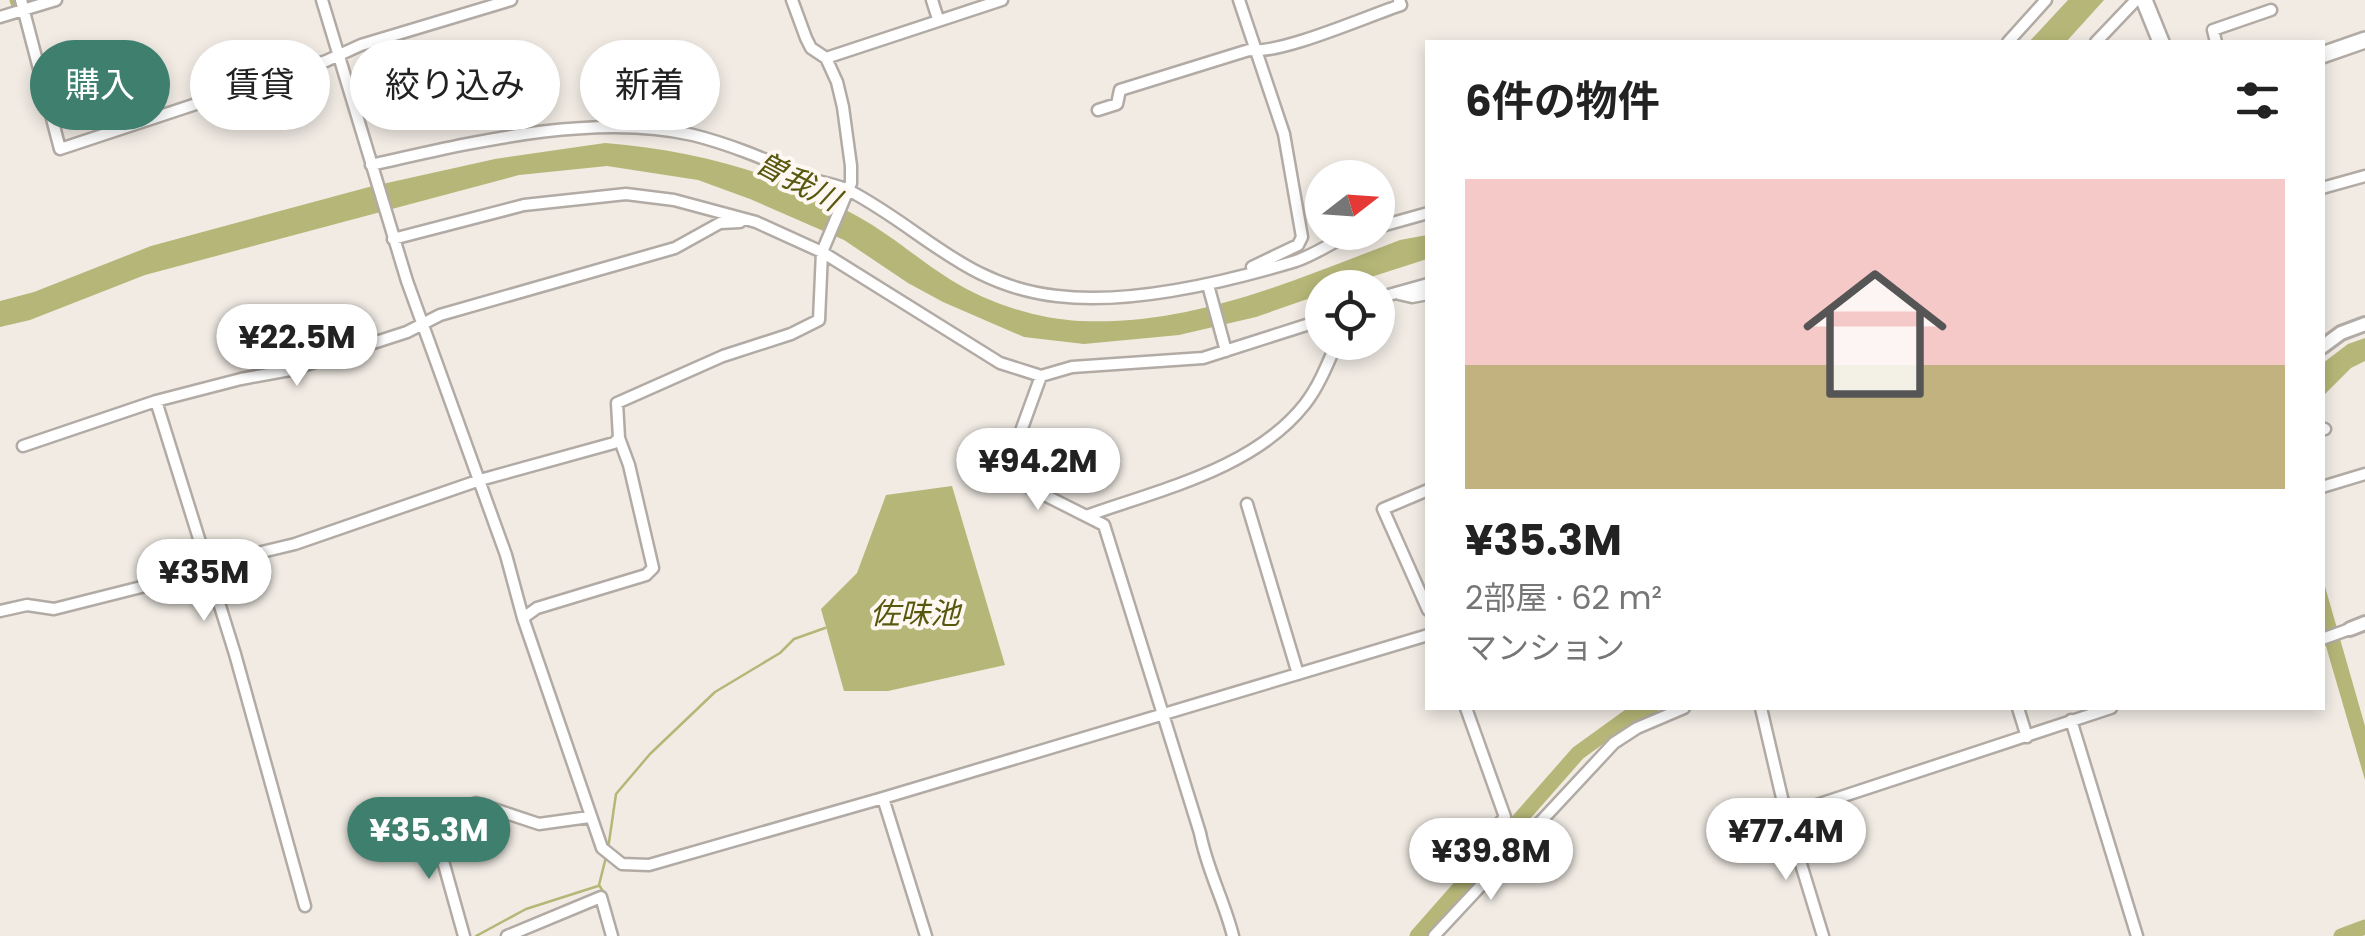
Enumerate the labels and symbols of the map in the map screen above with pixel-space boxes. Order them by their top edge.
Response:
water label: 曽我川 [748,141,850,223]
north arrow [1305,160,1395,250]
pin: ¥22.5M [216,304,378,389]
pin: ¥94.2M [957,428,1119,513]
pin: ¥35M [145,539,263,624]
water label: 佐味池 [870,592,963,635]
pin: ¥35.3M [348,797,510,882]
pin: ¥77.4M [1705,798,1867,883]
pin: ¥39.8M [1410,818,1572,903]

